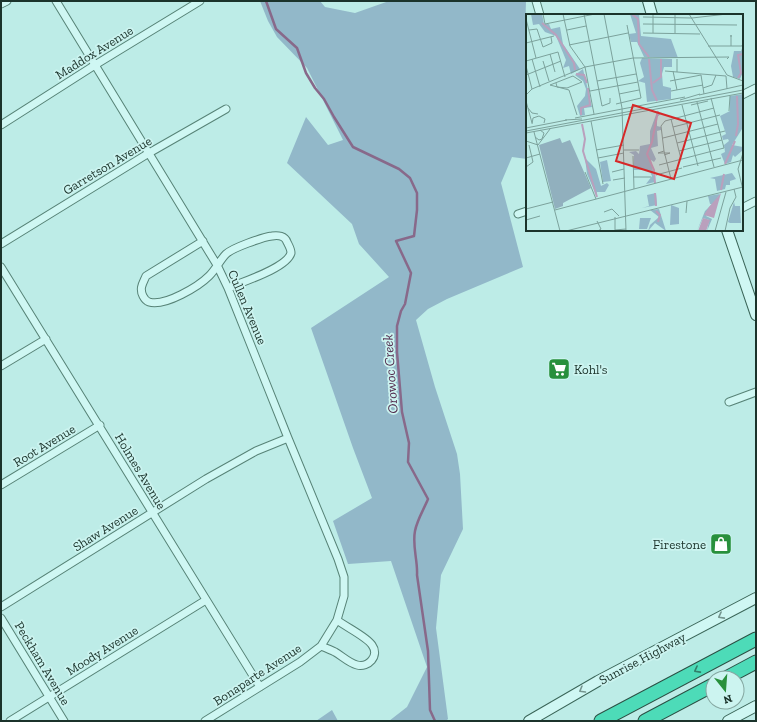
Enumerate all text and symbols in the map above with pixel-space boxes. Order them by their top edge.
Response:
inset map [526,14,743,231]
street label: Maddox Avenue [53,23,136,82]
street label: Garretson Avenue [60,133,154,198]
street label: Cullen Avenue [225,267,270,347]
water label: Orowoc Creek [379,334,402,414]
supermarket icon: Kohl's [546,356,572,382]
place label: Kohl's [574,362,608,377]
street label: Root Avenue [10,421,78,470]
street label: Holmes Avenue [112,430,169,512]
street label: Shaw Avenue [70,503,140,554]
shop icon: Firestone [708,531,734,557]
place label: Firestone [653,537,706,552]
one-way arrow [718,611,726,618]
street label: Peckham Avenue [12,619,73,708]
street label: Moody Avenue [64,622,141,678]
street label: Sunrise Highway [596,629,688,688]
street label: Bonaparte Avenue [210,640,304,708]
one-way arrow [694,666,701,673]
north arrow [705,670,745,710]
one-way arrow [579,686,586,693]
text: N [721,692,734,707]

